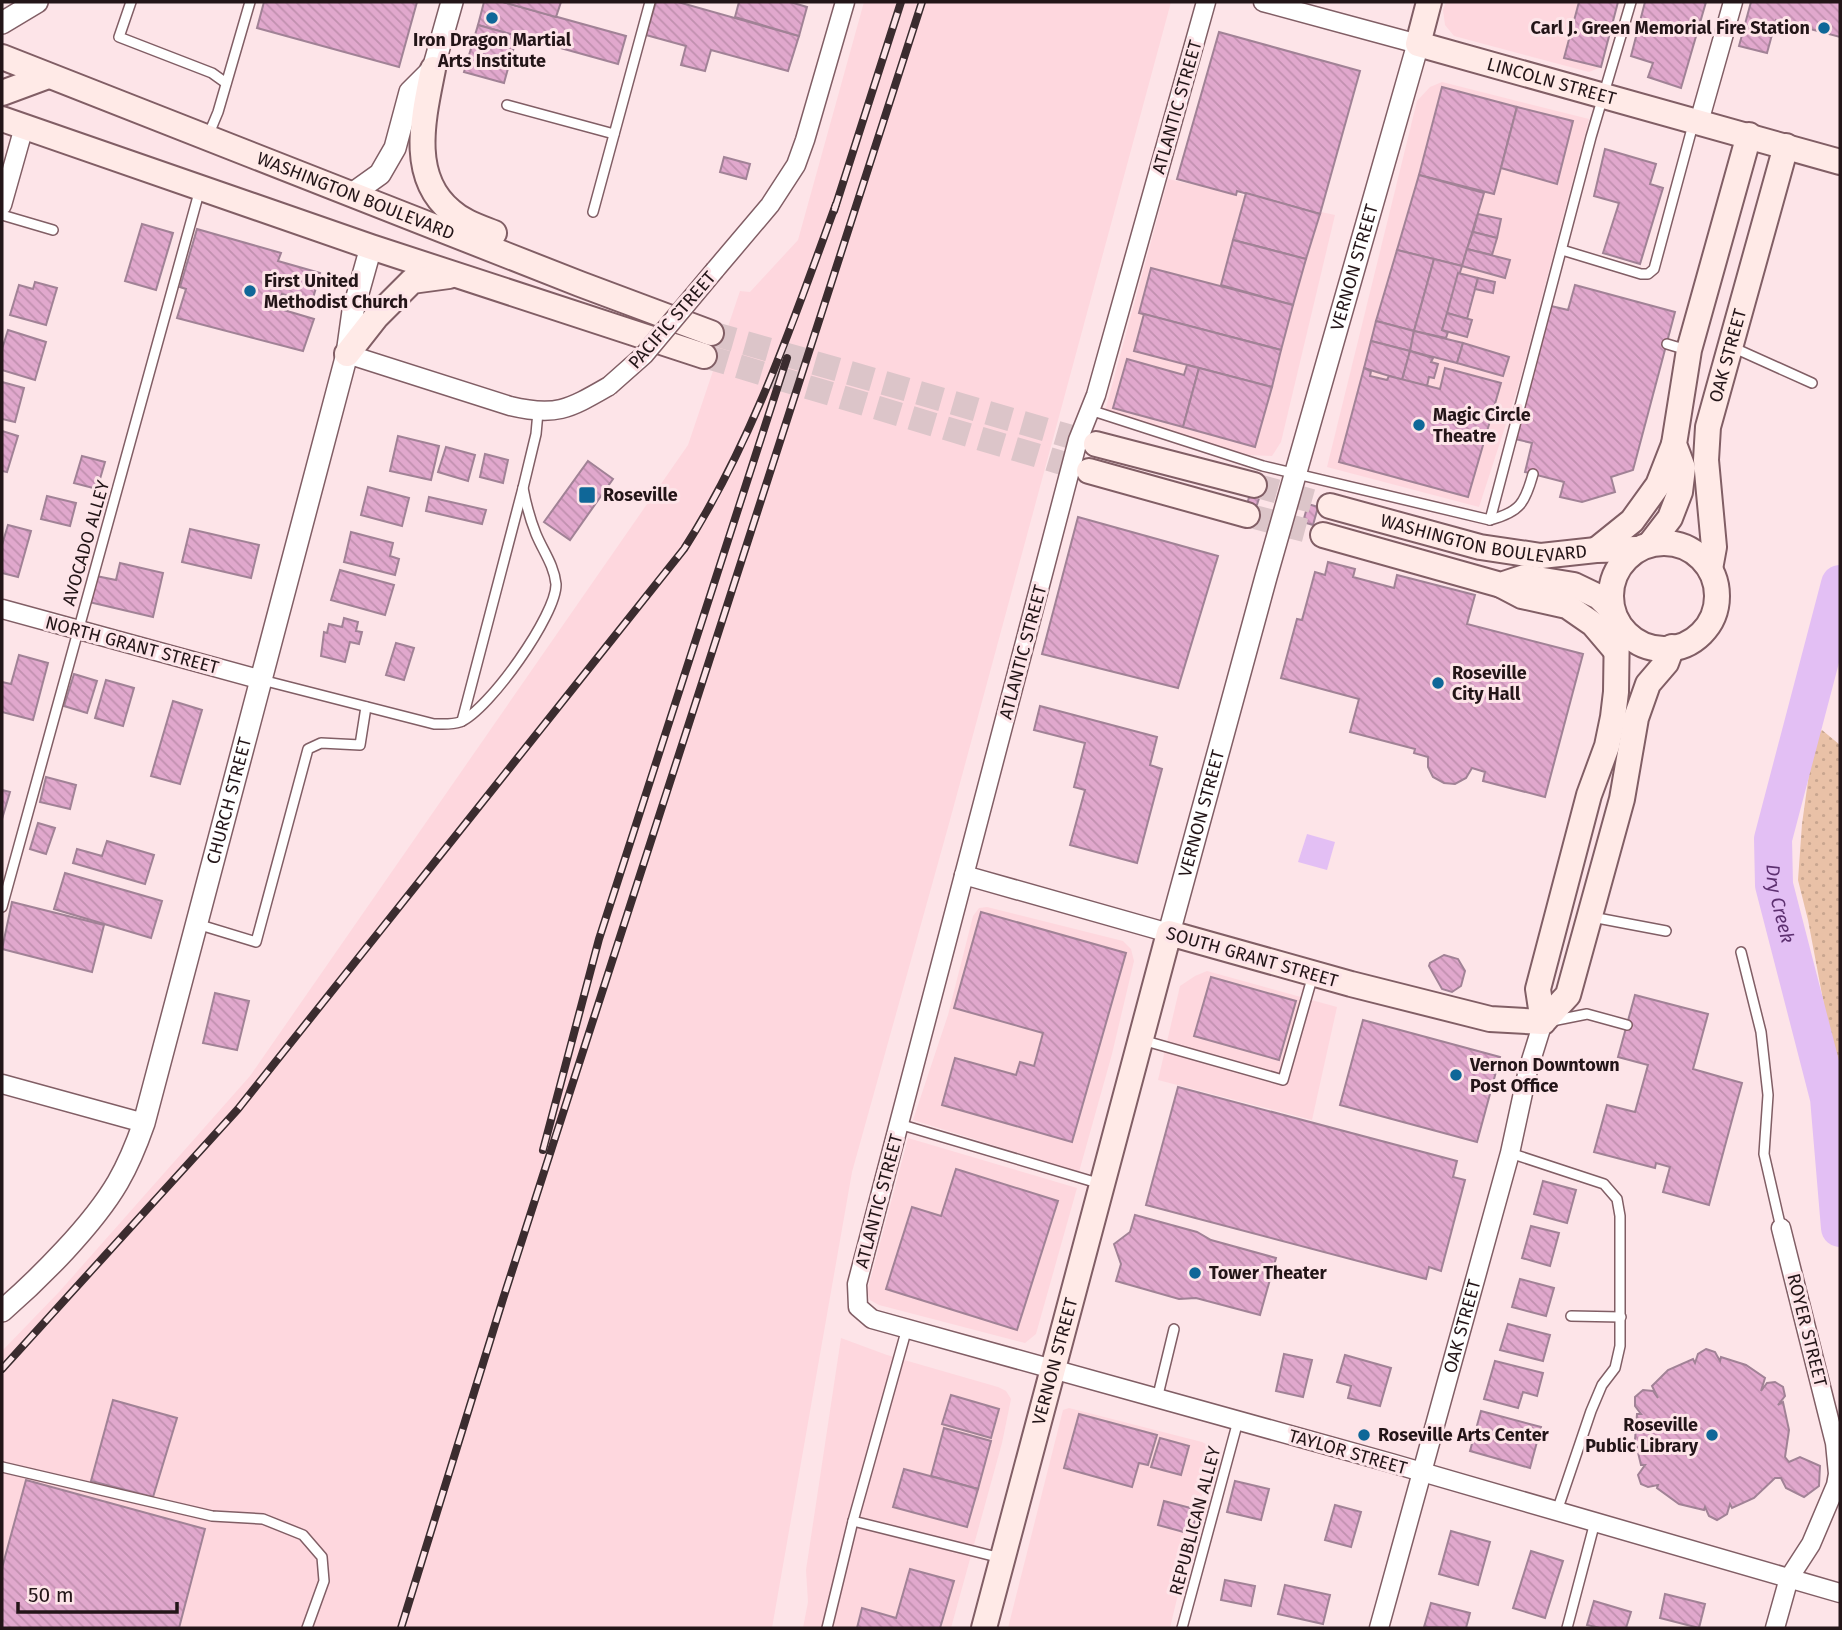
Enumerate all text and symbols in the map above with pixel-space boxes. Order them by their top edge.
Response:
marker: Iron Dragon Martial Arts Institute [484,10,500,26]
place label: Carl J. Green Memorial Fire Station [1531,17,1810,39]
marker: Carl J. Green Memorial Fire Station [1816,20,1832,36]
place label: Iron Dragon Martial Arts Institute [413,29,572,72]
street label: ATLANTIC STREET [1147,37,1207,176]
street label: LINCOLN STREET [1484,53,1619,110]
street label: WASHINGTON BOULEVARD [254,147,458,245]
street label: VERNON STREET [1326,201,1383,333]
street label: PACIFIC STREET [624,266,721,373]
place label: First United Methodist Church [264,270,408,313]
marker: First United Methodist Church [242,283,258,299]
street label: OAK STREET [1704,306,1752,405]
place label: Magic Circle Theatre [1433,404,1531,447]
marker: Magic Circle Theatre [1411,417,1427,433]
street label: AVOCADO ALLEY [58,478,114,608]
place label: Roseville [603,484,678,506]
marker: Roseville [577,485,597,505]
street label: WASHINGTON BOULEVARD [1378,509,1588,567]
street label: ATLANTIC STREET [995,582,1052,721]
street label: NORTH GRANT STREET [43,611,222,679]
place label: Roseville City Hall [1452,662,1527,705]
marker: Roseville City Hall [1430,675,1446,691]
street label: CHURCH STREET [202,734,257,867]
street label: VERNON STREET [1174,747,1230,879]
water label: Dry Creek [1762,864,1800,946]
street label: SOUTH GRANT STREET [1164,922,1341,992]
place label: Vernon Downtown Post Office [1469,1054,1620,1097]
marker: Vernon Downtown Post Office [1448,1067,1464,1083]
street label: ATLANTIC STREET [851,1131,908,1270]
place label: Tower Theater [1209,1262,1327,1284]
marker: Tower Theater [1187,1265,1203,1281]
street label: ROYER STREET [1782,1271,1832,1390]
street label: OAK STREET [1439,1276,1486,1376]
street label: VERNON STREET [1028,1295,1083,1427]
place label: Roseville Public Library [1585,1414,1699,1457]
place label: Roseville Arts Center [1378,1424,1550,1446]
street label: TAYLOR STREET [1286,1425,1410,1480]
marker: Roseville Arts Center [1356,1427,1372,1443]
marker: Roseville Public Library [1704,1427,1720,1443]
street label: REPUBLICAN ALLEY [1165,1444,1225,1598]
scale bar [18,1570,177,1614]
text: 50 m [28,1582,74,1608]

